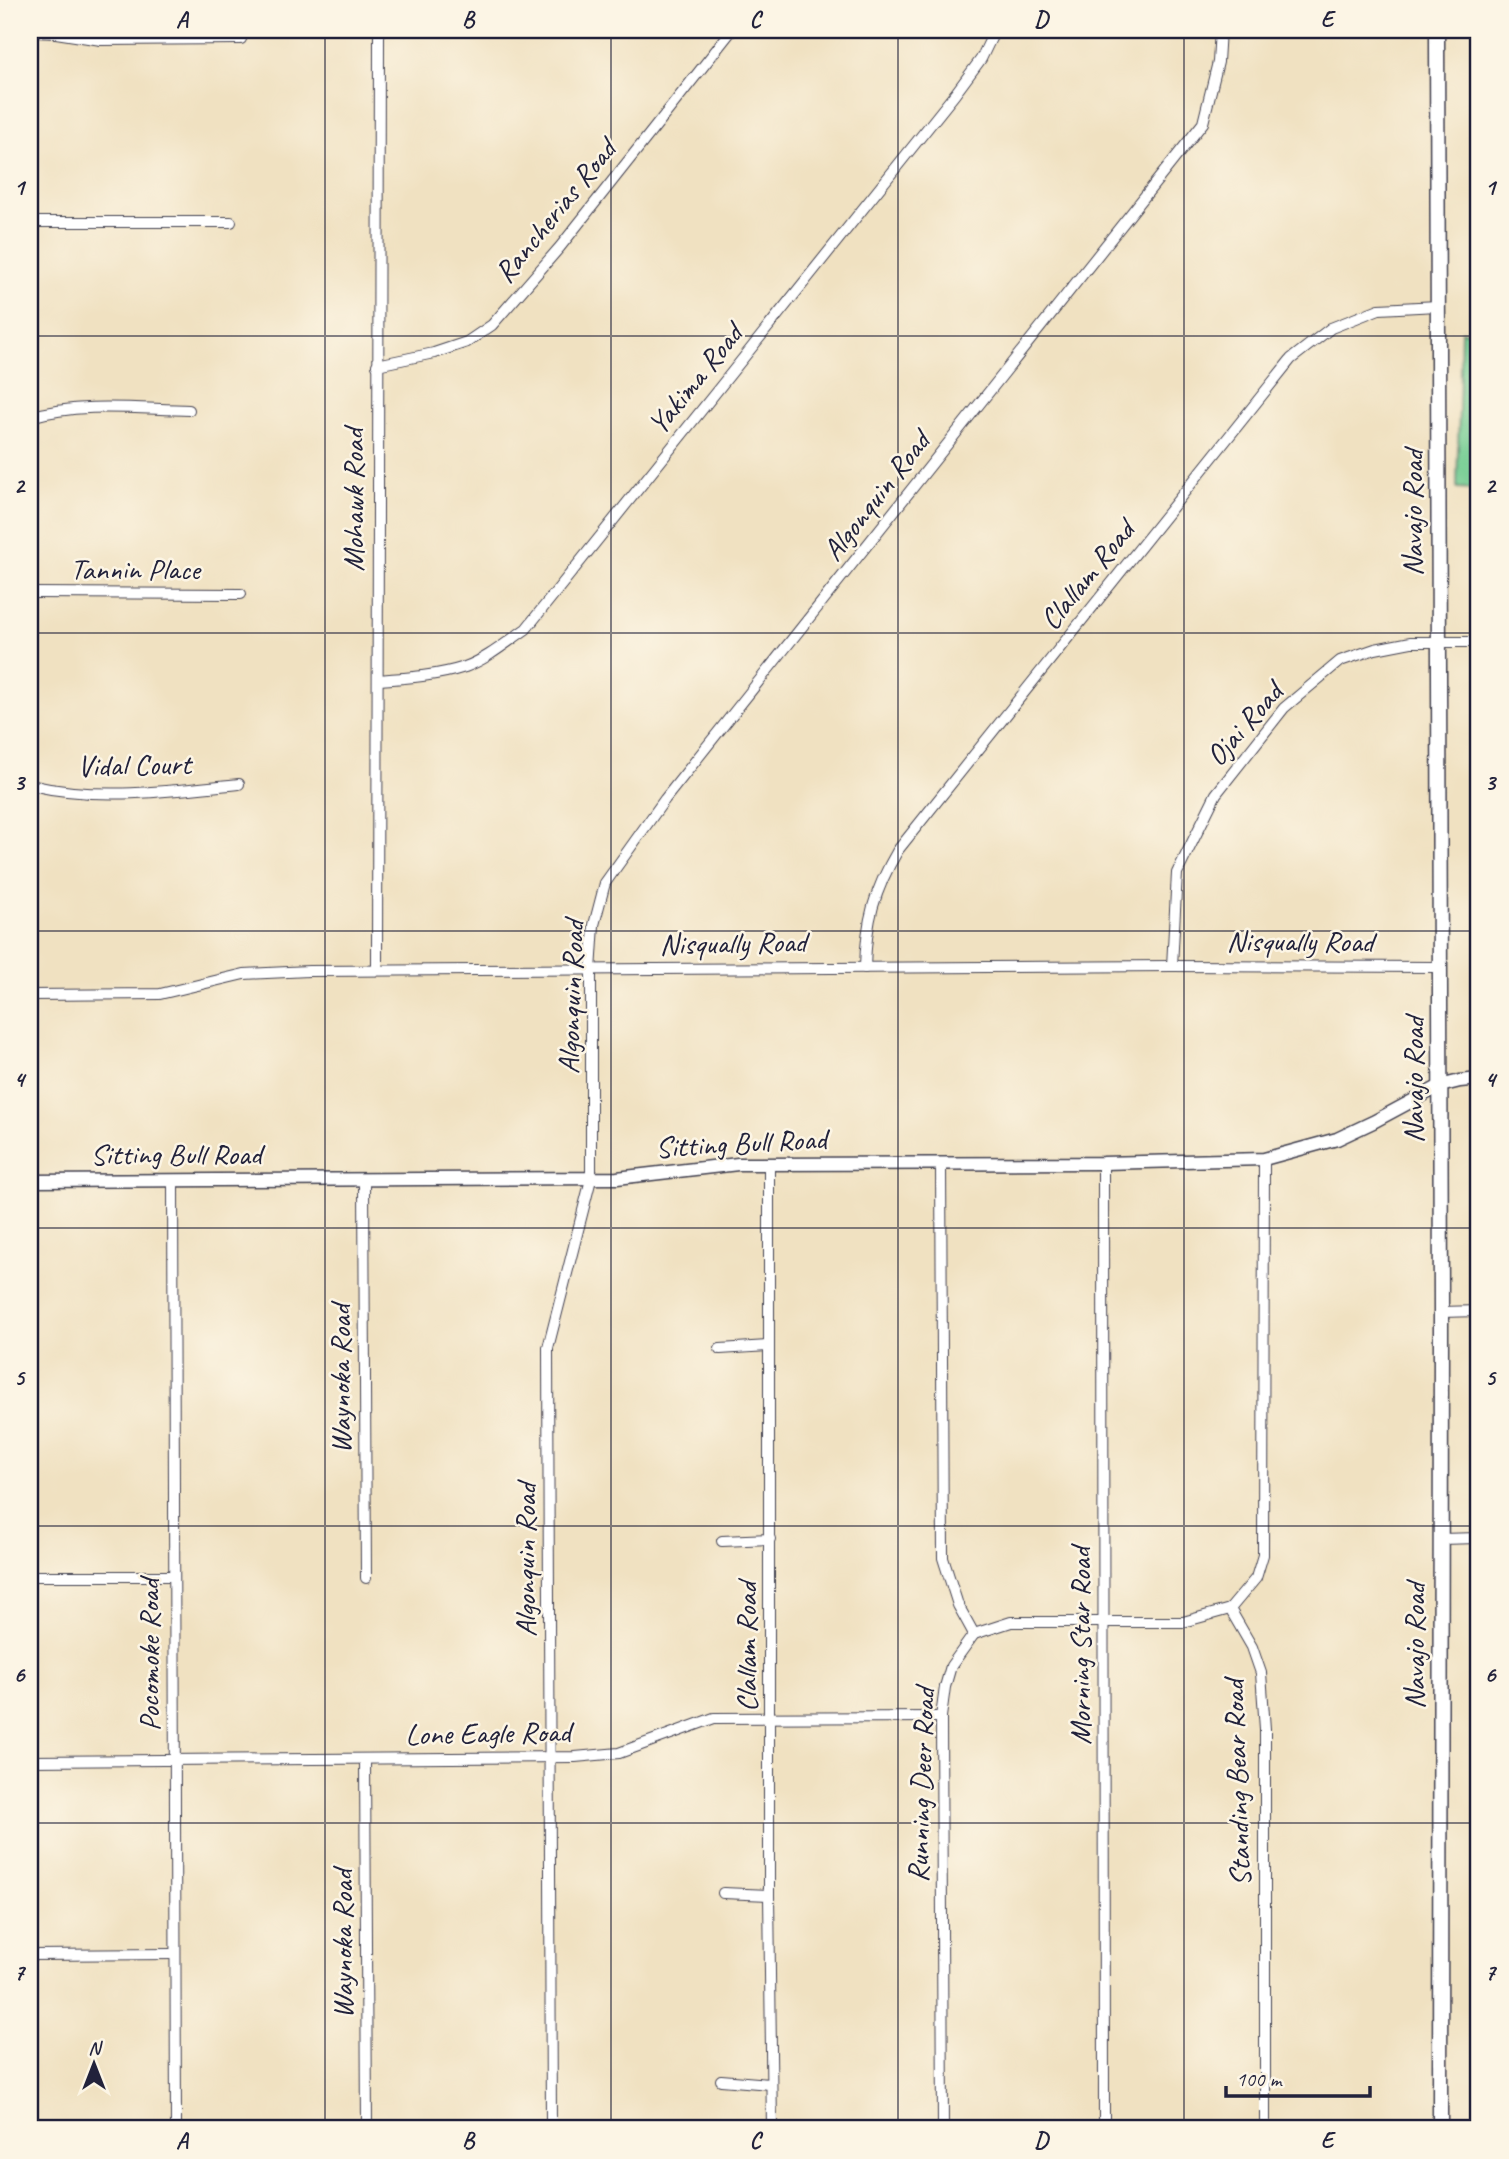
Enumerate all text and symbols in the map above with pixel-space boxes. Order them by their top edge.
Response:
text: A [176,5,190,34]
text: B [462,5,476,34]
text: C [750,5,764,34]
text: D [1034,5,1050,34]
text: E [1321,5,1337,34]
street label: Rancherias Road [486,128,627,291]
text: 1 [14,173,27,202]
text: 1 [1485,173,1498,202]
street label: Yakima Road [639,313,754,442]
street label: Algonquin Road [814,420,941,568]
street label: Mohawk Road [334,424,372,572]
street label: Navajo Road [1393,445,1431,576]
text: 2 [14,471,27,500]
text: 2 [1485,471,1498,500]
street label: Clallam Road [1031,509,1145,637]
street label: Tannin Place [70,550,202,588]
street label: Ojai Road [1197,671,1294,774]
street label: Vidal Court [77,745,194,785]
text: 3 [14,768,27,797]
text: 3 [1485,768,1498,797]
street label: Algonquin Road [549,915,593,1075]
street label: Nisqually Road [1227,922,1378,960]
street label: Nisqually Road [659,923,811,963]
street label: Navajo Road [1394,1012,1432,1143]
text: 4 [14,1065,27,1094]
text: 4 [1485,1065,1498,1094]
street label: Sitting Bull Road [655,1119,832,1166]
street label: Sitting Bull Road [90,1135,266,1173]
street label: Waynoka Road [321,1300,359,1454]
text: 5 [14,1363,26,1392]
text: 5 [1485,1363,1497,1392]
street label: Algonquin Road [506,1479,544,1637]
street label: Morning Star Road [1061,1543,1099,1745]
street label: Pocomoke Road [130,1575,168,1731]
street label: Clallam Road [727,1578,765,1712]
street label: Navajo Road [1395,1578,1433,1709]
text: 6 [14,1660,27,1689]
text: 6 [1485,1660,1498,1689]
street label: Standing Bear Road [1214,1675,1260,1887]
street label: Running Deer Road [899,1683,944,1883]
street label: Lone Eagle Road [405,1712,575,1753]
street label: Waynoka Road [323,1865,361,2019]
text: 7 [14,1958,27,1987]
text: 7 [1485,1958,1498,1987]
north arrow [60,2030,130,2100]
text: N [88,2036,103,2060]
scale bar [1226,2054,1369,2098]
text: 100 m [1236,2066,1283,2092]
text: A [176,2126,190,2155]
text: B [462,2126,476,2155]
text: C [750,2126,764,2155]
text: D [1034,2126,1050,2155]
text: E [1321,2126,1337,2155]

